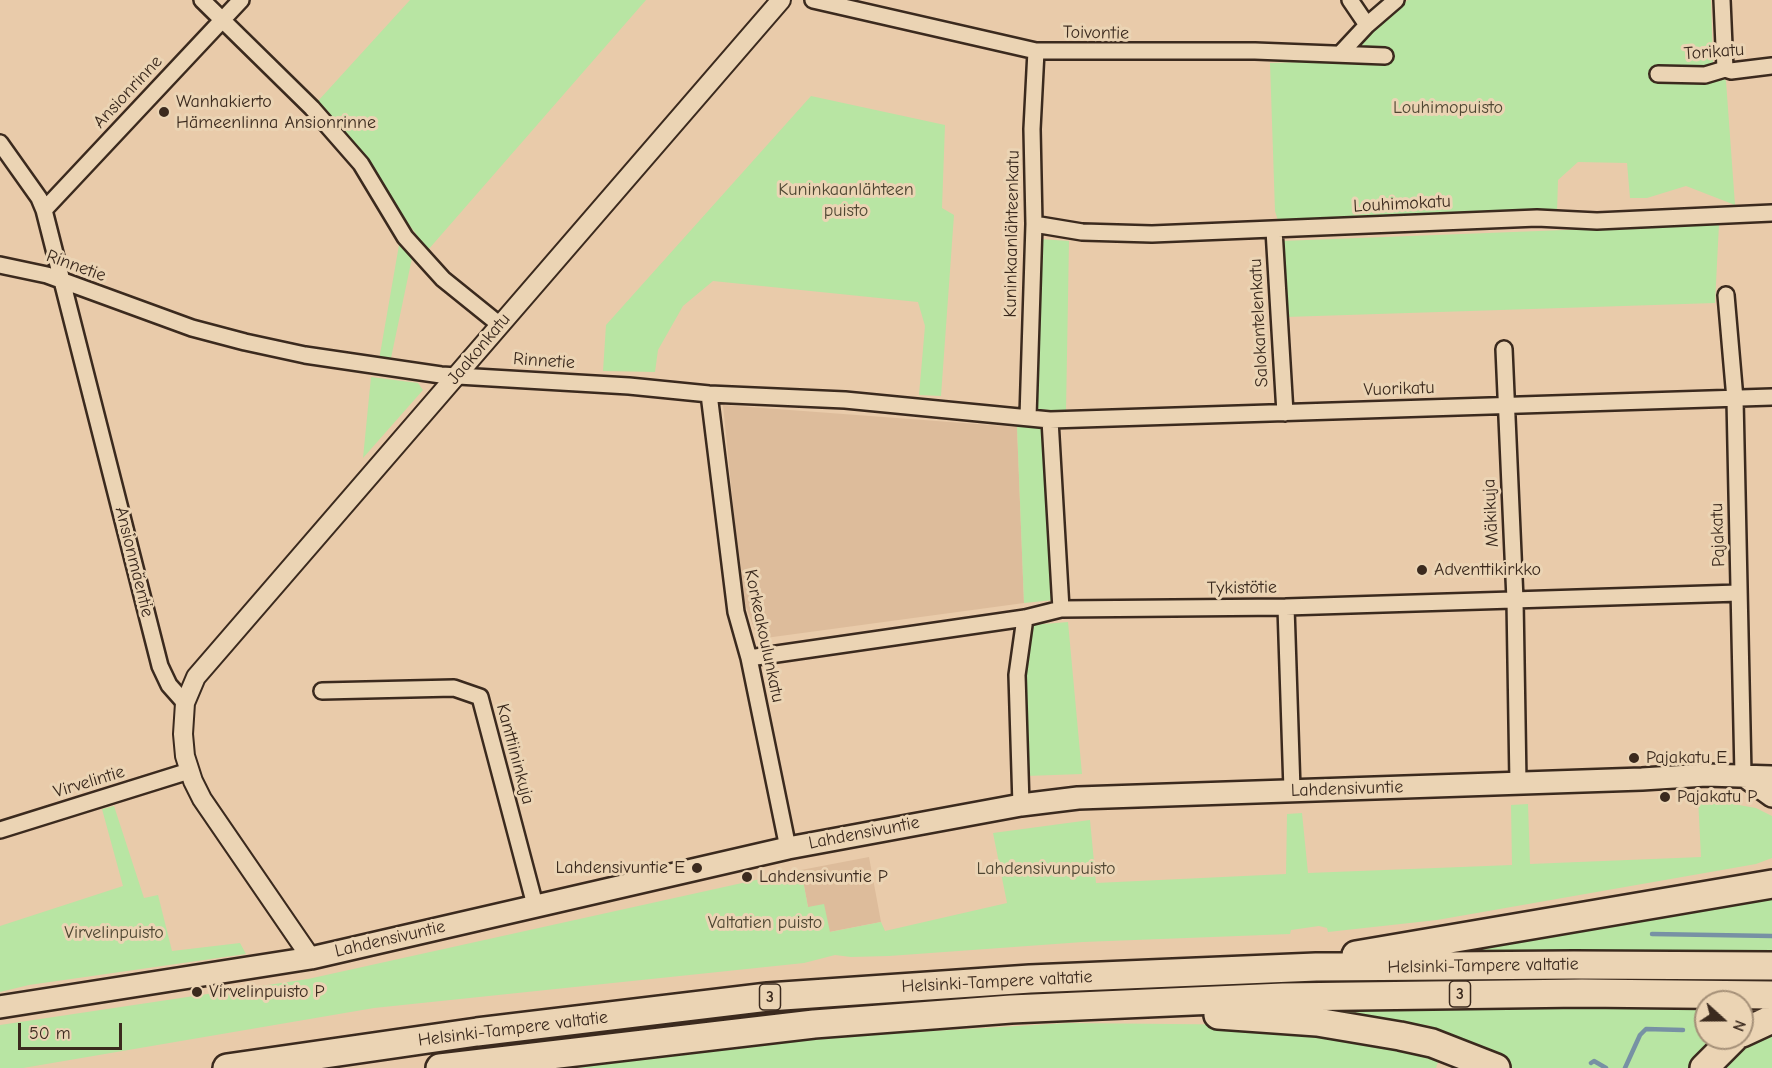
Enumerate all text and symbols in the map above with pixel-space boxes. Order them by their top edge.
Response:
street label: Toivontie [1063,22,1129,44]
street label: Torikatu [1683,39,1745,65]
street label: Ansionrinne [89,51,167,133]
place label: Wanhakierto Hämeenlinna Ansionrinne [176,91,376,134]
park label: Louhimopuisto [1393,97,1503,119]
marker: Wanhakierto Hämeenlinna Ansionrinne [157,105,171,119]
street label: Kuninkaanlähteenkatu [1000,150,1024,318]
park label: Kuninkaanlähteen puisto [778,179,914,222]
street label: Louhimokatu [1353,191,1451,217]
street label: Rinnetie [43,245,109,287]
street label: Salokantelenkatu [1245,258,1273,388]
street label: Jaakonkatu [443,309,515,389]
street label: Rinnetie [512,348,576,374]
street label: Vuorikatu [1363,377,1435,401]
street label: Mäkikuja [1478,478,1504,548]
street label: Pajakatu [1706,503,1730,567]
street label: Ansionmäentie [110,505,158,619]
place label: Adventtikirkko [1434,559,1541,581]
marker: Adventtikirkko [1415,563,1429,577]
street label: Korkeakoulunkatu [739,567,789,705]
street label: Tykistötie [1207,577,1277,599]
street label: Kanttiininkuja [491,701,539,807]
place label: Pajakatu E [1646,747,1727,769]
marker: Pajakatu E [1627,751,1641,765]
street label: Virvelintie [51,761,127,803]
street label: Lahdensivuntie [1290,776,1404,802]
place label: Pajakatu P [1677,786,1757,808]
marker: Pajakatu P [1658,790,1672,804]
street label: Lahdensivuntie [807,812,921,854]
place label: Lahdensivuntie E [555,857,685,879]
park label: Lahdensivunpuisto [977,858,1115,880]
marker: Lahdensivuntie E [690,861,704,875]
place label: Lahdensivuntie P [759,866,888,888]
marker: Lahdensivuntie P [740,870,754,884]
park label: Valtatien puisto [708,912,822,934]
street label: Lahdensivuntie [333,916,447,962]
park label: Virvelinpuisto [64,922,164,944]
street label: Helsinki-Tampere valtatie [1387,954,1579,978]
street label: Helsinki-Tampere valtatie [901,966,1093,998]
place label: Virvelinpuisto P [209,981,325,1003]
road number: 3 [1450,981,1470,1007]
road number: 3 [760,984,780,1010]
marker: Virvelinpuisto P [190,985,204,999]
north arrow [1694,990,1754,1050]
street label: Helsinki-Tampere valtatie [417,1007,609,1051]
scale bar [21,1011,124,1049]
text: N [1729,1018,1749,1034]
text: 50 m [29,1023,71,1044]

